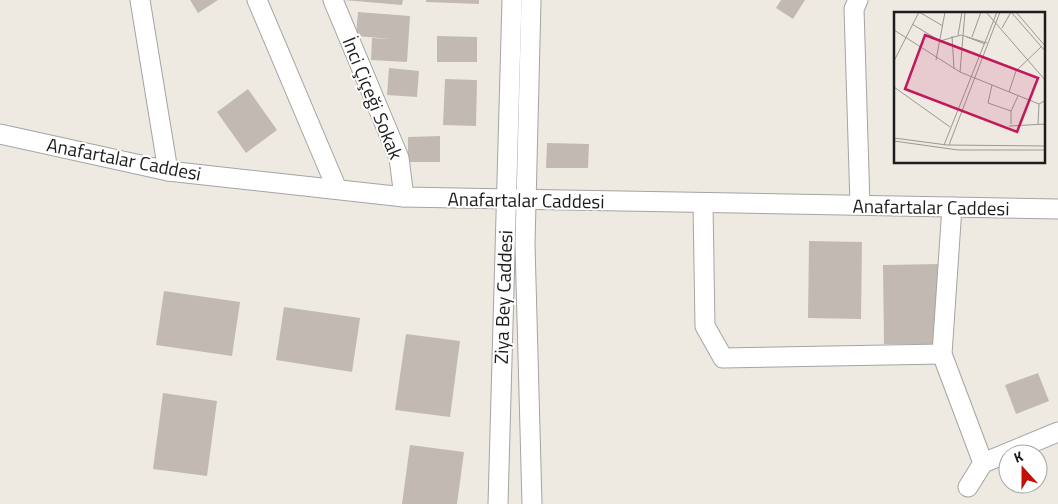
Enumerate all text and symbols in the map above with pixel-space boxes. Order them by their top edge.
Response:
inset map [894,12,1046,164]
street label: İnci Çiçeği Sokak [336,32,411,163]
street label: Anafartalar Caddesi [44,129,204,188]
street label: Anafartalar Caddesi [447,184,605,215]
street label: Anafartalar Caddesi [852,191,1010,222]
street label: Ziya Bey Caddesi [486,229,519,364]
north arrow [998,444,1048,494]
text: K [1011,445,1026,468]

